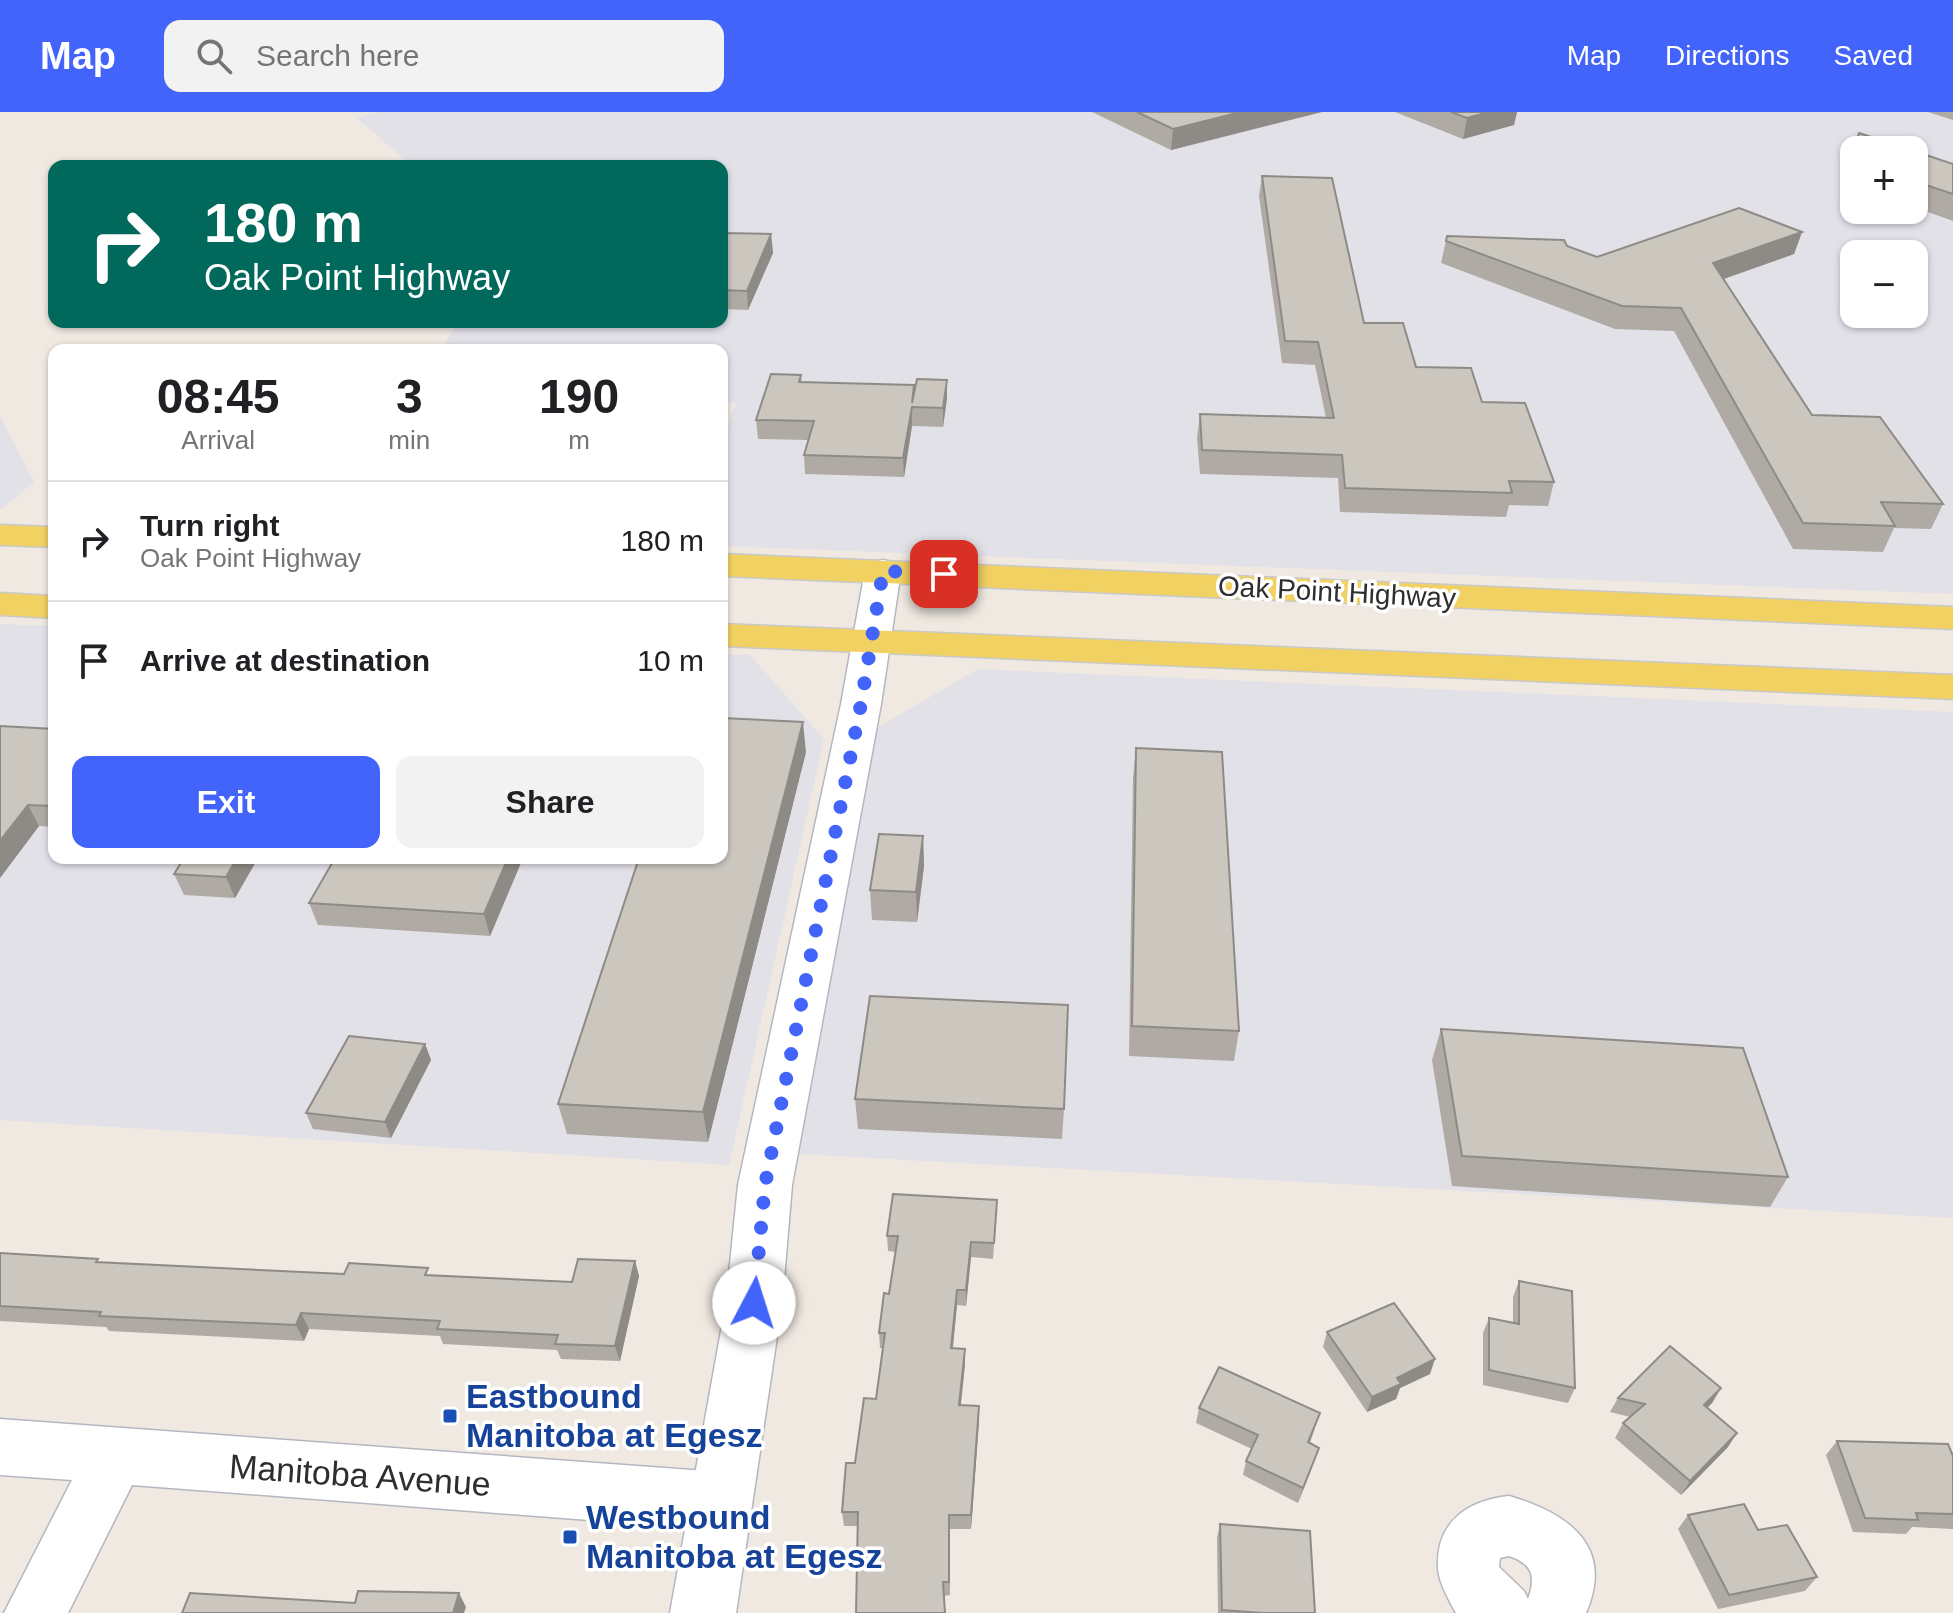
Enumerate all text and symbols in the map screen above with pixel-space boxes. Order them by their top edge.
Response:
search box [164,20,724,92]
icon: search [192,34,236,78]
text: Map [40,35,116,77]
text: Search here [256,39,419,72]
text: Map [1567,40,1621,71]
text: Directions [1665,40,1790,71]
text: Saved [1834,40,1913,71]
map controls [1840,136,1928,328]
button: + [1840,136,1928,224]
text: 180 m [204,191,363,254]
icon: right [72,192,176,296]
button: − [1840,240,1928,328]
text: Oak Point Highway [204,257,510,298]
text: 08:45 [157,370,280,423]
text: 3 [396,370,423,423]
text: 190 [539,370,619,423]
text: Arrival [181,425,255,455]
text: min [388,425,430,455]
text: m [568,425,590,455]
text: Turn right [140,509,279,542]
icon: right [72,519,116,563]
text: 180 m [621,524,704,557]
pin [910,540,978,608]
text: Oak Point Highway [140,543,361,573]
icon: arrive [922,552,966,596]
street label: Oak Point Highway [1217,570,1457,614]
icon: arrive [72,639,116,683]
text: Arrive at destination [140,644,430,677]
text: 10 m [637,644,704,677]
button: Exit [72,756,380,848]
button: Share [396,756,704,848]
position arrow [712,1261,796,1345]
place label: Eastbound Manitoba at Egesz [466,1377,763,1454]
marker: Eastbound Manitoba at Egesz [441,1407,459,1425]
street label: Manitoba Avenue [228,1447,492,1503]
place label: Westbound Manitoba at Egesz [586,1498,883,1575]
marker: Westbound Manitoba at Egesz [561,1528,579,1546]

